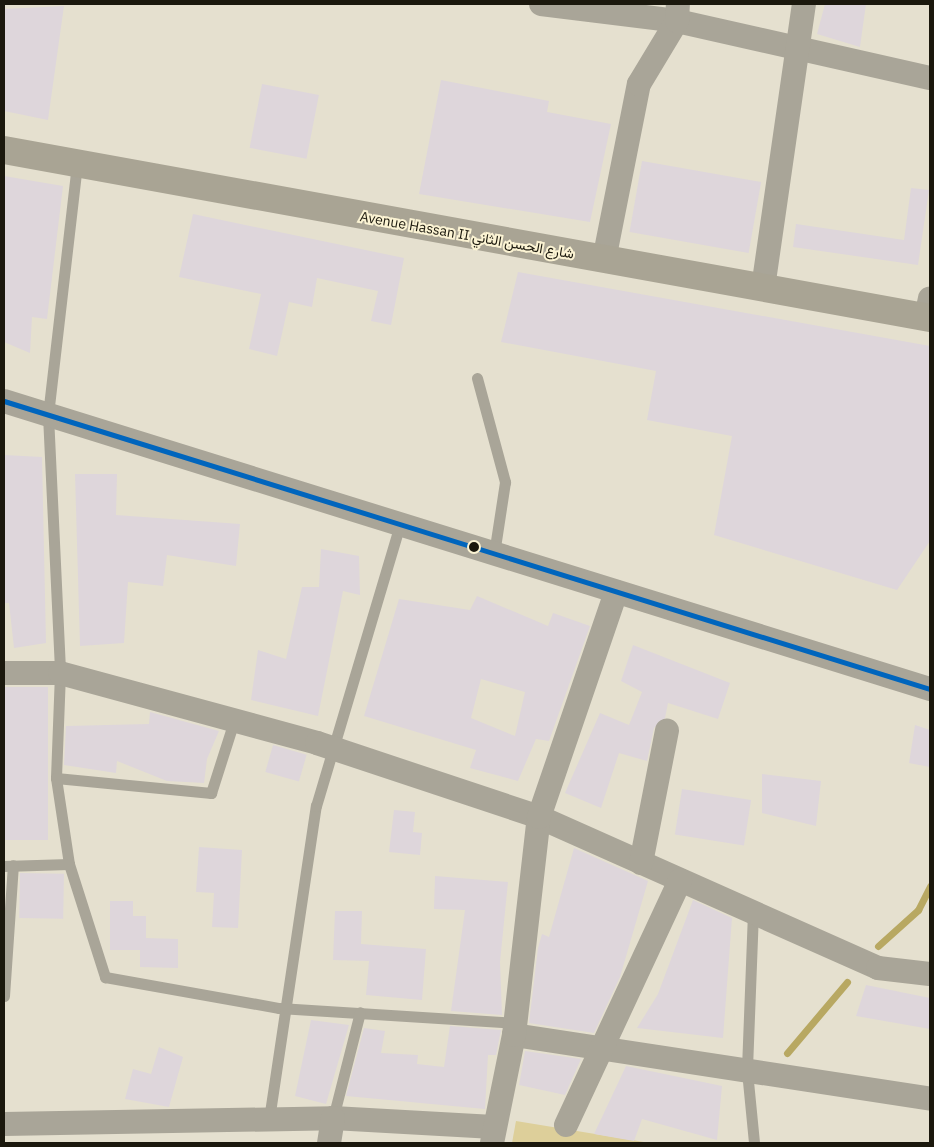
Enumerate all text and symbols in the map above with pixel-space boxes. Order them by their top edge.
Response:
street label: Avenue Hassan II شارع الحسن الثاني [359,208,575,262]
unlabelled marker [469,542,479,552]

